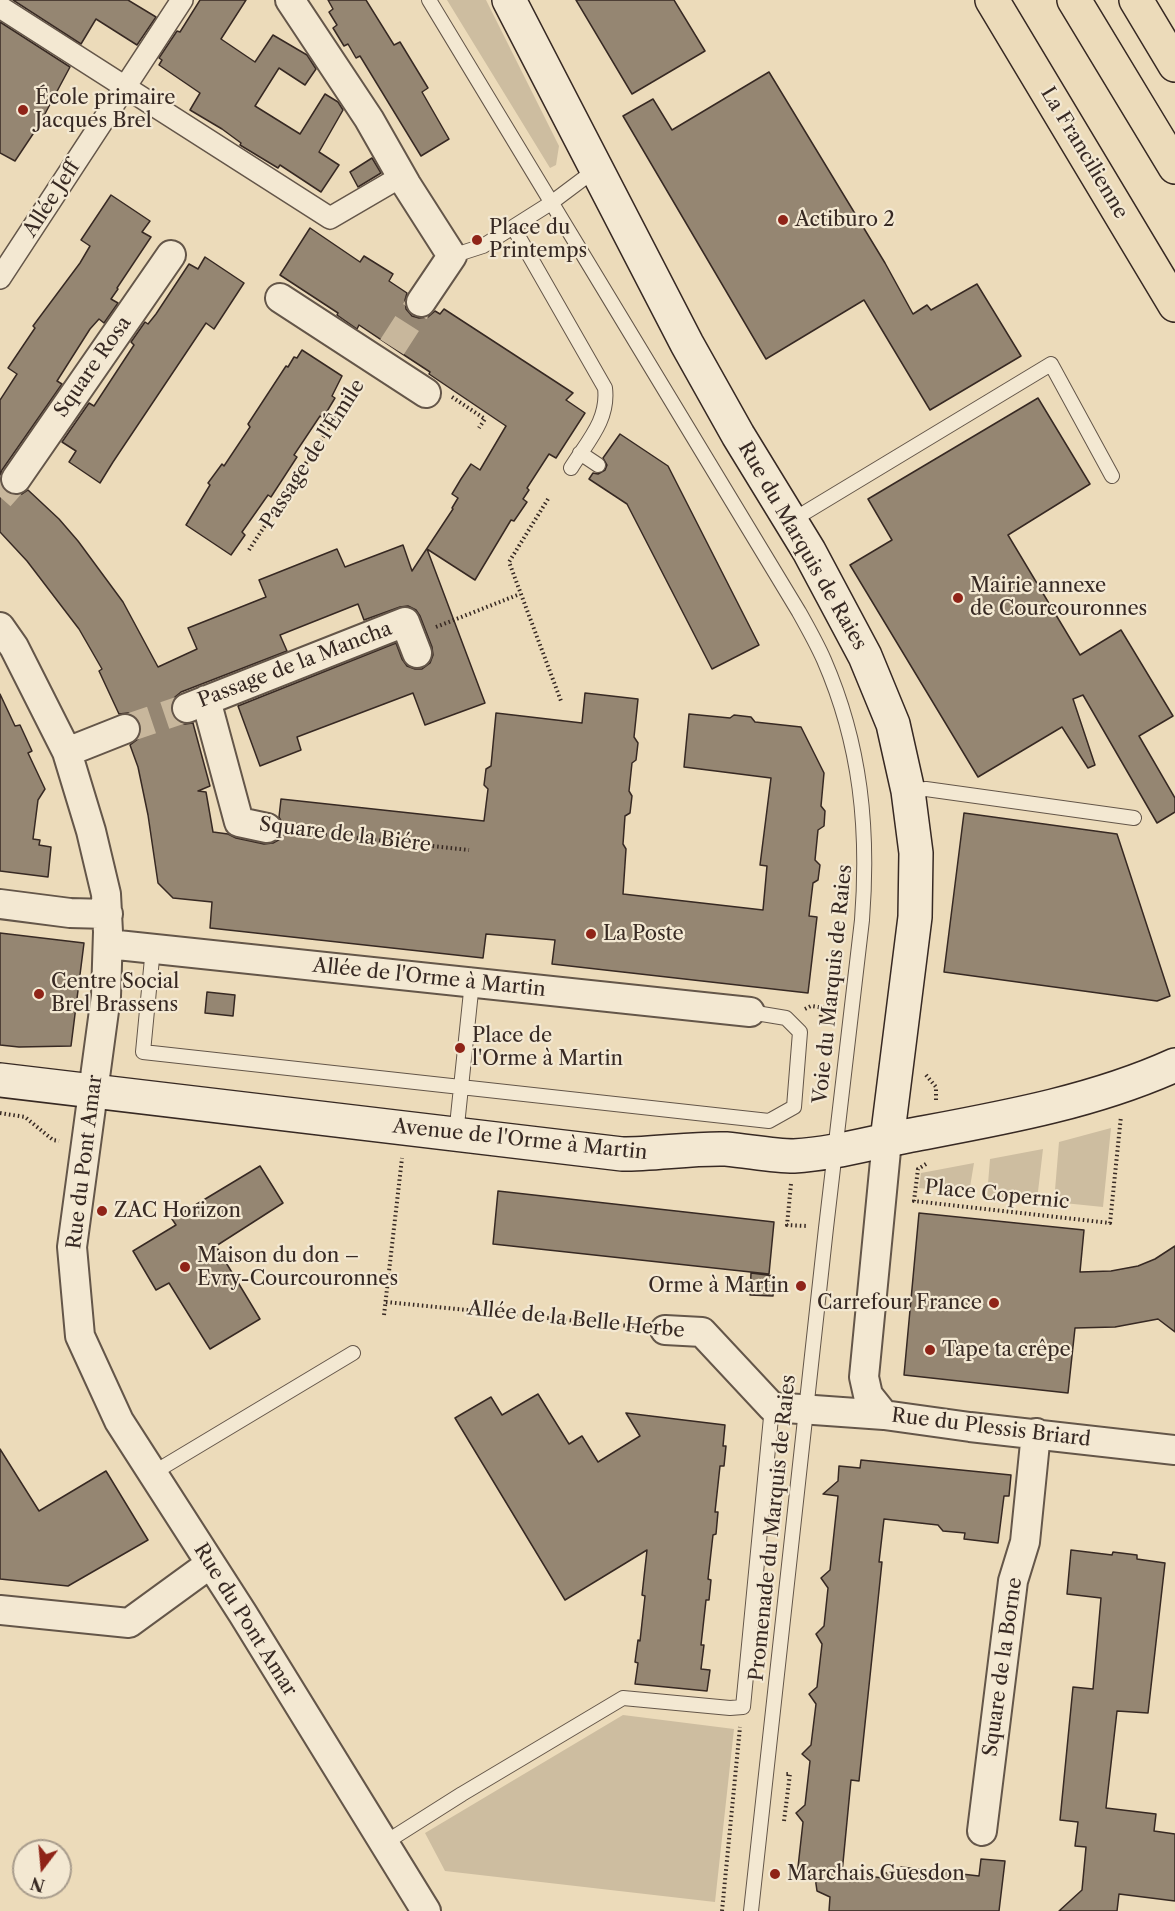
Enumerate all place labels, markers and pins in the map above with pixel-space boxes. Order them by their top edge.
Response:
place label: École primaire Jacques Brel [35,86,175,133]
marker: École primaire Jacques Brel [16,103,30,117]
place label: Actiburo 2 [795,208,895,232]
marker: Actiburo 2 [776,213,790,227]
place label: Place du Printemps [489,216,587,263]
marker: Place du Printemps [470,233,484,247]
place label: Mairie annexe de Courcouronnes [970,574,1147,621]
marker: Mairie annexe de Courcouronnes [951,591,965,605]
place label: La Poste [603,922,684,946]
marker: La Poste [584,927,598,941]
place label: Centre Social Brel Brassens [51,970,179,1017]
marker: Centre Social Brel Brassens [32,987,46,1001]
place label: Place de l'Orme à Martin [472,1024,623,1071]
marker: Place de l'Orme à Martin [453,1041,467,1055]
place label: ZAC Horizon [114,1199,241,1223]
marker: ZAC Horizon [95,1204,109,1218]
place label: Maison du don – Evry-Courcouronnes [197,1244,398,1291]
marker: Maison du don – Evry-Courcouronnes [178,1260,192,1274]
place label: Orme à Martin [648,1274,789,1298]
marker: Orme à Martin [794,1279,808,1293]
place label: Carrefour France [817,1291,982,1315]
marker: Carrefour France [987,1296,1001,1310]
place label: Tape ta crêpe [942,1338,1071,1362]
marker: Tape ta crêpe [923,1343,937,1357]
place label: Marchais Guesdon [787,1862,965,1886]
marker: Marchais Guesdon [768,1867,782,1881]

